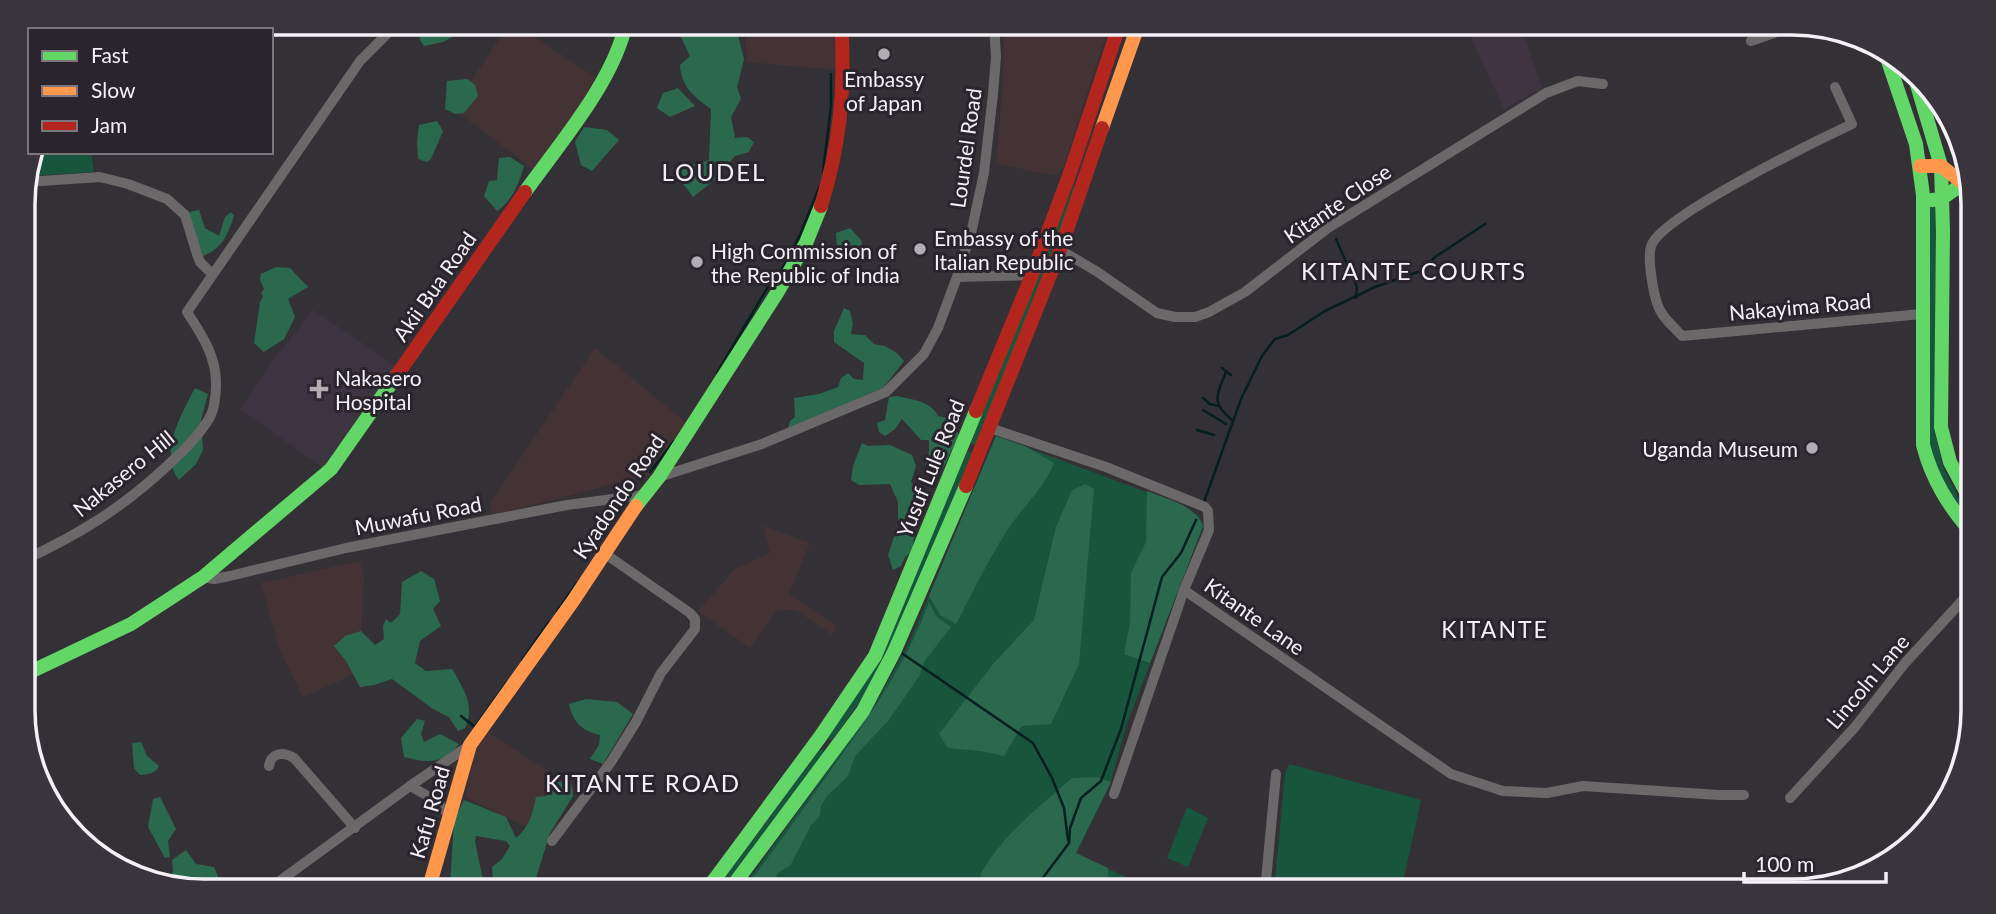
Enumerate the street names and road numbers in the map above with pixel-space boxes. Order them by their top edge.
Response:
street label: Lourdel Road [944,87,986,209]
street label: Kitante Close [1279,158,1395,248]
street label: Akii Bua Road [387,227,481,345]
street label: Nakayima Road [1728,287,1872,325]
street label: Yusuf Lule Road [891,396,969,540]
street label: Nakasero Hill [67,425,179,521]
street label: Kyadondo Road [567,429,669,563]
street label: Muwafu Road [352,490,484,540]
street label: Kitante Lane [1200,572,1310,660]
street label: Lincoln Lane [1820,629,1914,733]
street label: Kafu Road [404,763,454,861]

